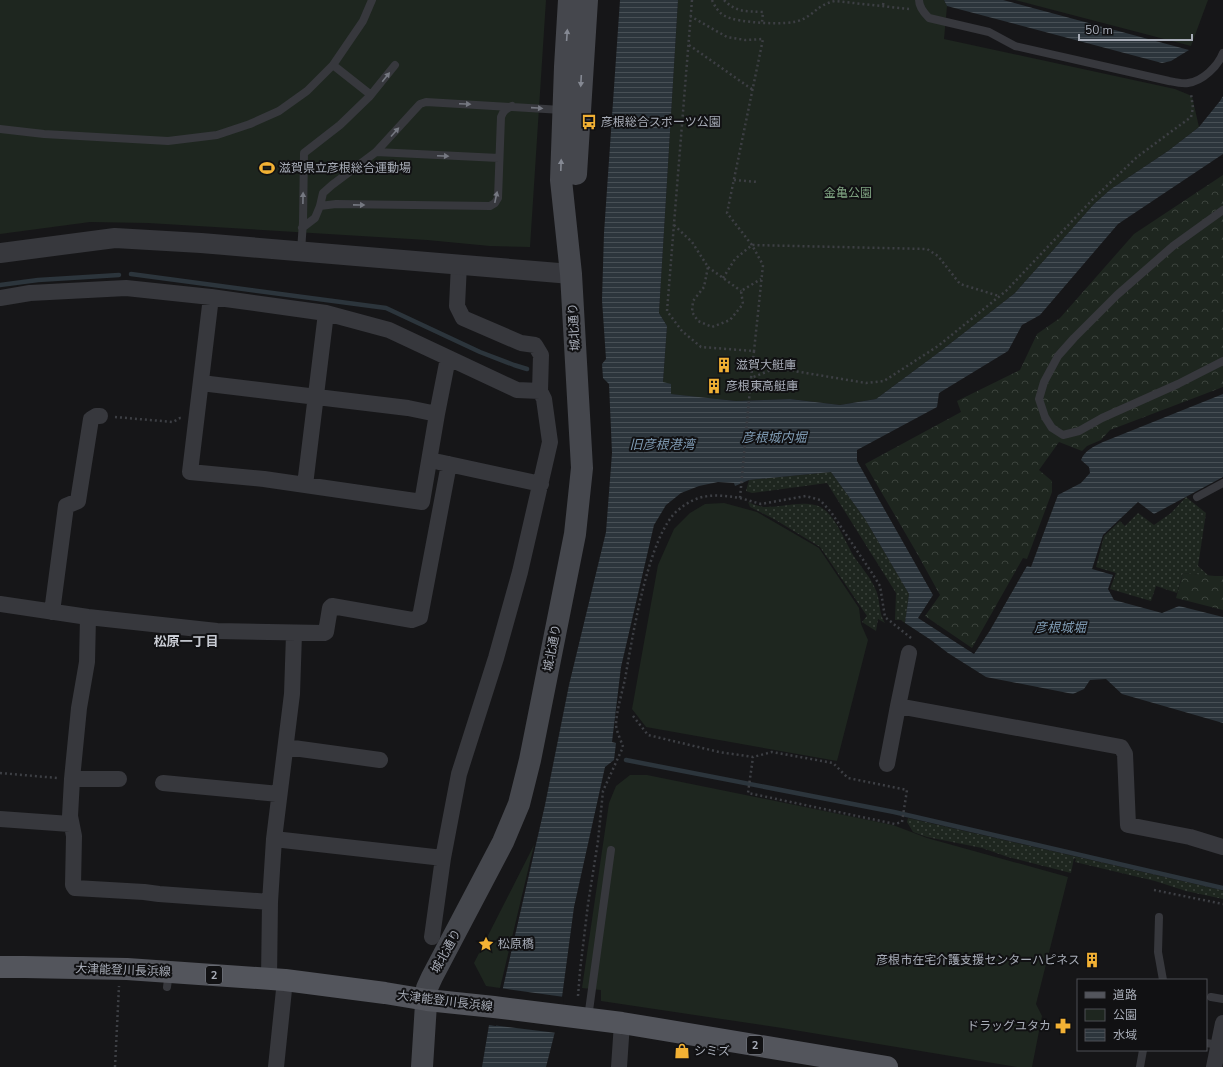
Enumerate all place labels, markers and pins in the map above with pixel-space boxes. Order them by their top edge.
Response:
bus stop icon: 彦根総合スポーツ公園 [580,113,598,131]
place label: 彦根総合スポーツ公園 [601,114,721,130]
sports icon: 滋賀県立彦根総合運動場 [258,159,276,177]
place label: 滋賀県立彦根総合運動場 [279,160,411,176]
building icon: 滋賀大艇庫 [715,356,733,374]
place label: 滋賀大艇庫 [736,357,796,373]
building icon: 彦根東高艇庫 [705,377,723,395]
place label: 彦根東高艇庫 [726,378,798,394]
place icon: 松原橋 [477,935,495,953]
place label: 松原橋 [498,936,534,952]
building icon: 彦根市在宅介護支援センターハピネス [1083,951,1101,969]
place label: 彦根市在宅介護支援センターハピネス [876,952,1080,968]
pharmacy icon: ドラッグユタカ [1054,1017,1072,1035]
place label: ドラッグユタカ [967,1018,1051,1034]
shop icon: シミズ [673,1042,691,1060]
place label: シミズ [694,1043,730,1059]

